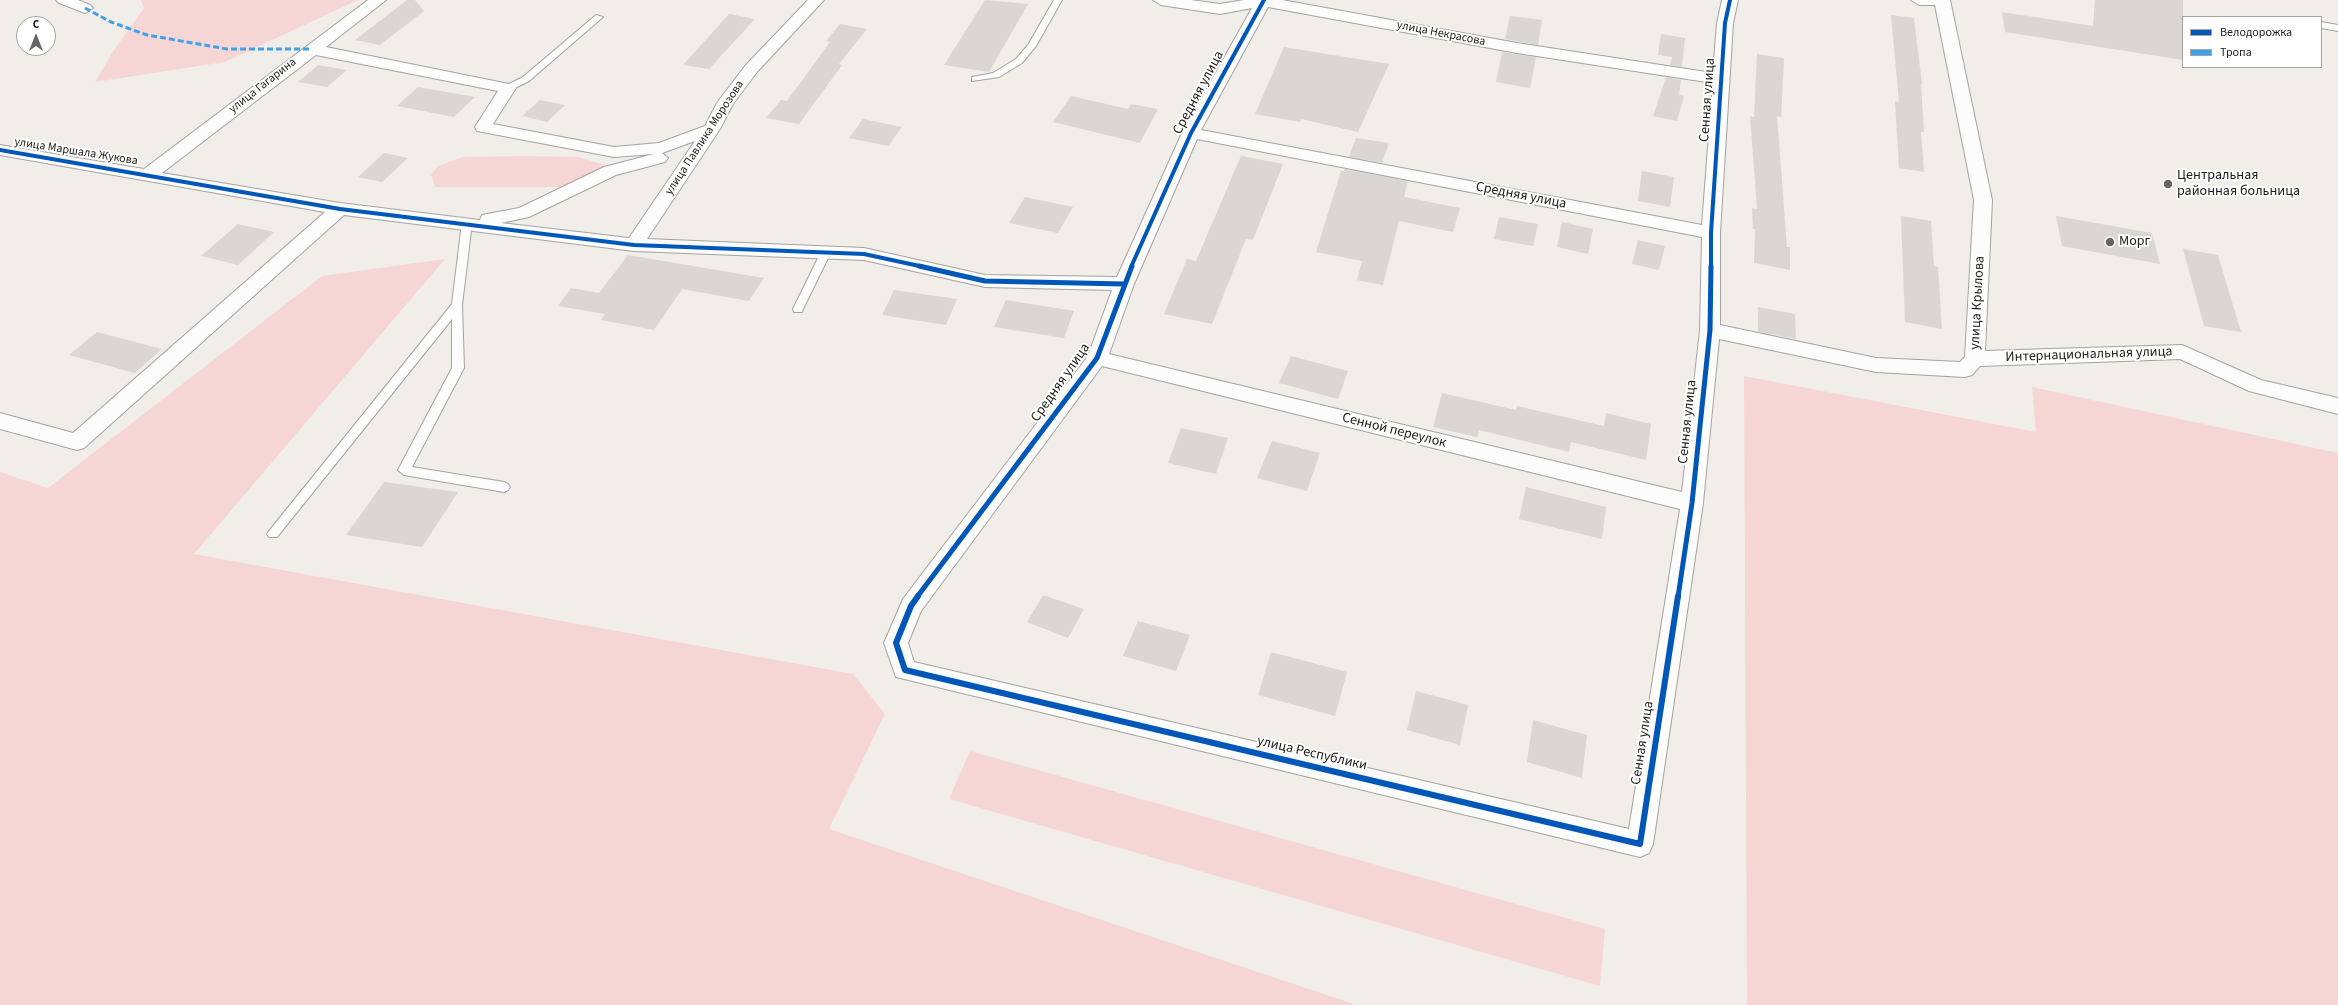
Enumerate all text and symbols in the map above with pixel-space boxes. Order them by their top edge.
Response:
north arrow [16,16,56,56]
legend [2182,16,2322,68]
text: С [33,17,39,32]
street label: улица Некрасова [1395,18,1487,50]
text: Велодорожка [2220,24,2292,41]
text: Тропа [2220,44,2252,61]
street label: Средняя улица [1170,48,1228,138]
street label: улица Гагарина [226,55,300,117]
street label: Сенная улица [1697,57,1719,143]
street label: улица Павлика Морозова [663,78,747,198]
street label: улица Маршала Жукова [13,135,139,169]
place label: Центральная районная больница [2177,168,2300,200]
marker: Центральная районная больница [2162,178,2174,190]
street label: Средняя улица [1474,179,1568,213]
place label: Морг [2119,234,2150,250]
marker: Морг [2104,236,2116,248]
street label: улица Крылова [1967,256,1989,350]
street label: Средняя улица [1028,341,1094,425]
street label: Интернациональная улица [2005,344,2173,366]
street label: Сенная улица [1675,379,1701,465]
street label: Сенной переулок [1340,410,1448,452]
street label: Сенная улица [1628,700,1658,786]
street label: улица Республики [1255,733,1369,775]

